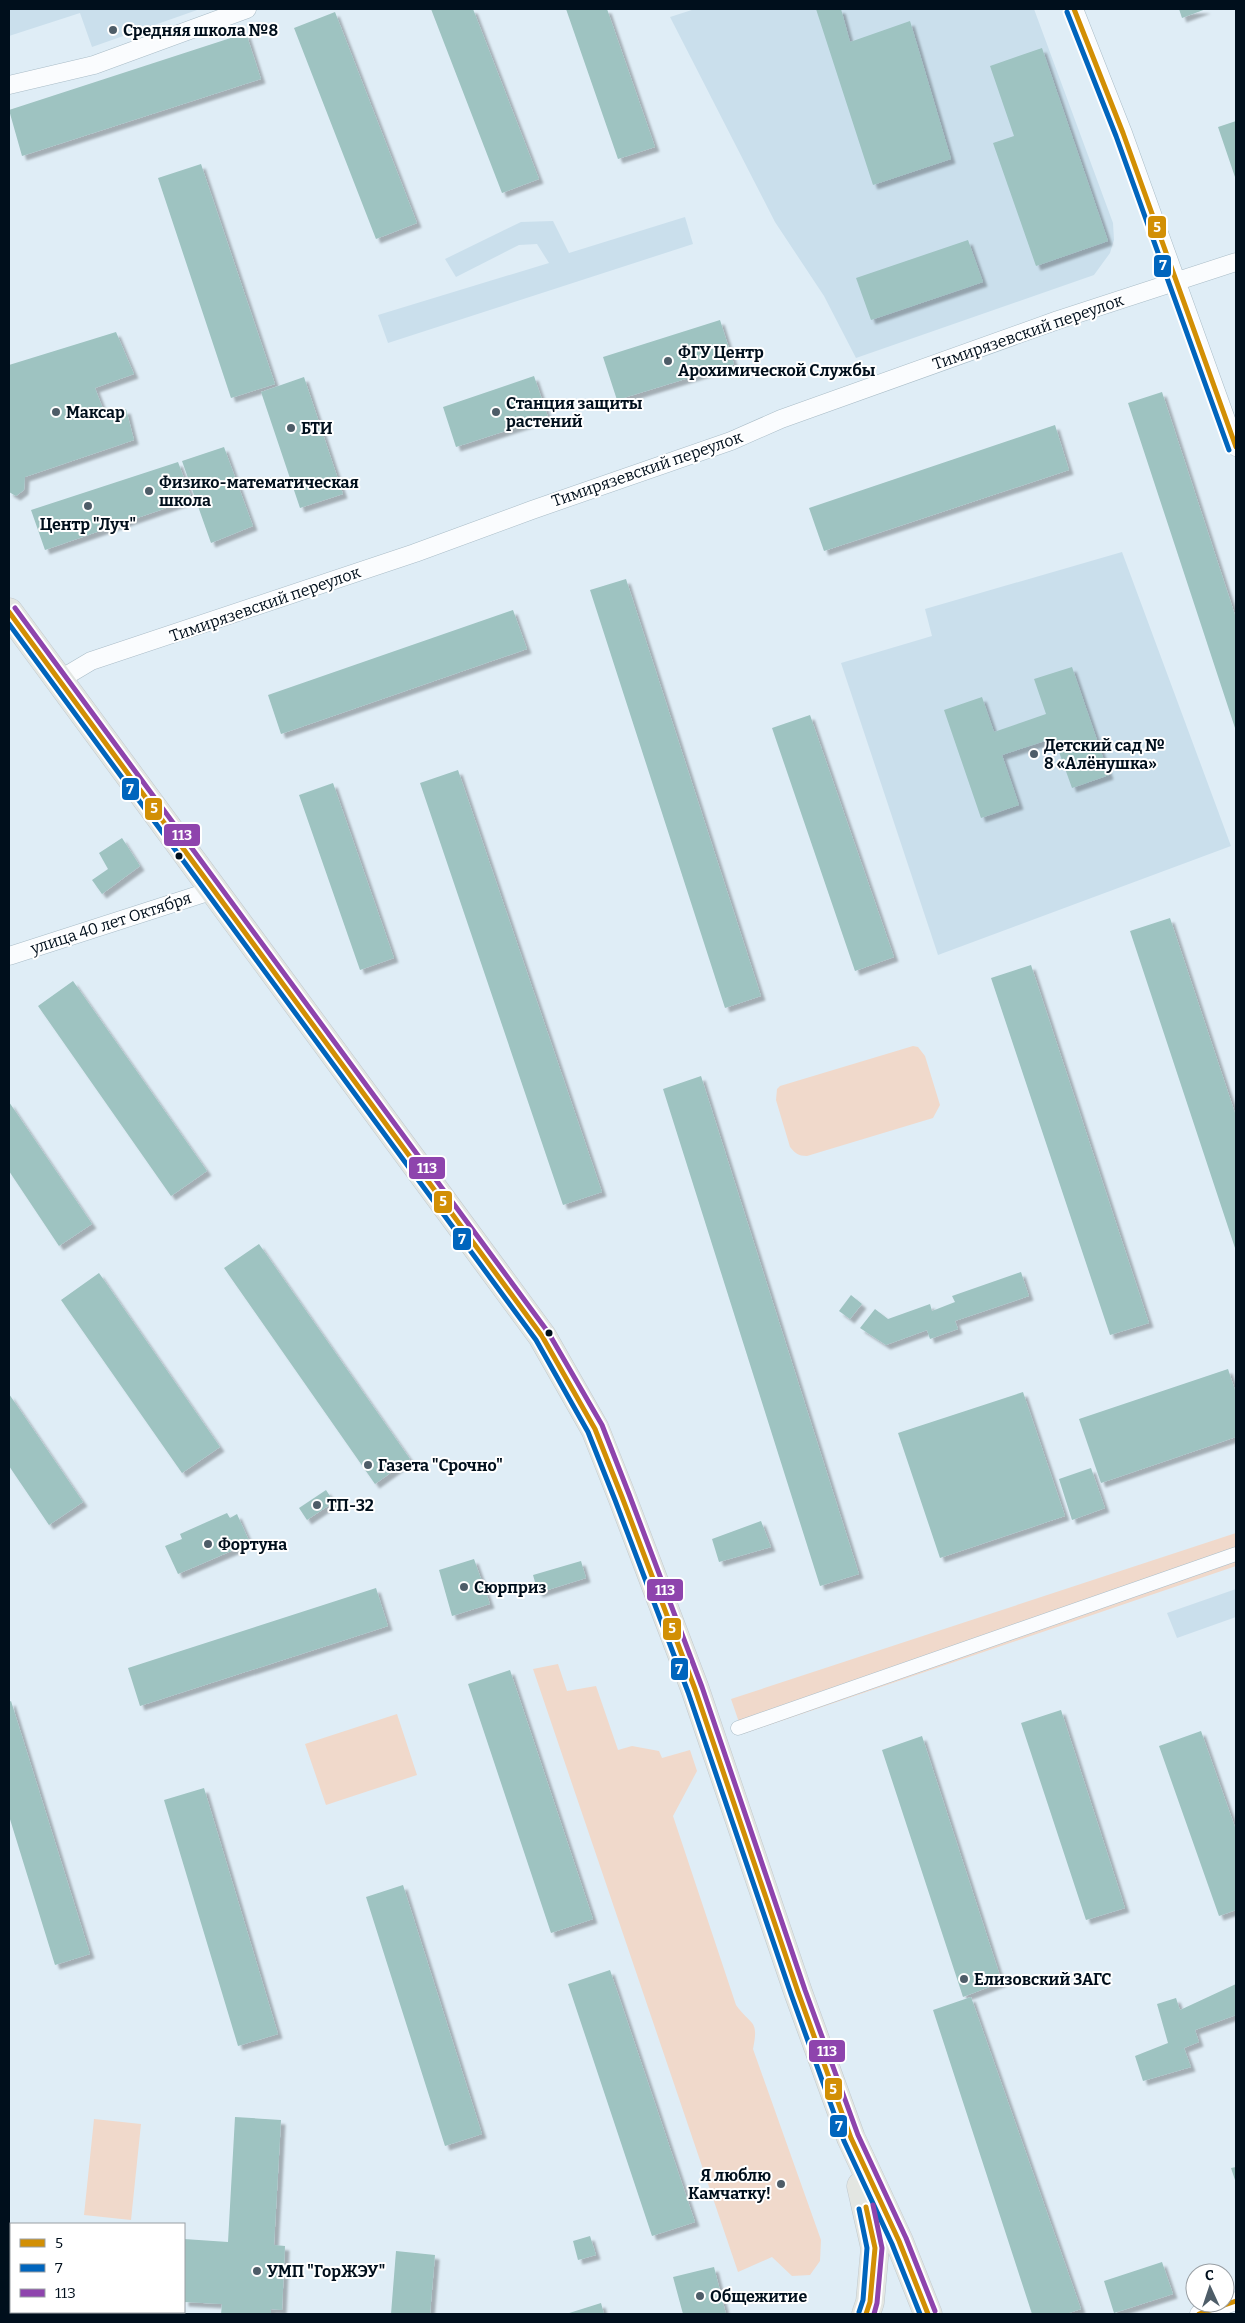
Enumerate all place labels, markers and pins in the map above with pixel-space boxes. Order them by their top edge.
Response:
place label: Средняя школа №8 [123,21,278,40]
marker: Средняя школа №8 [107,24,119,36]
place label: ФГУ Центр Арохимической Службы [678,343,876,380]
marker: ФГУ Центр Арохимической Службы [662,355,674,367]
place label: Станция защиты растений [506,394,643,431]
place label: Максар [66,403,125,422]
marker: Максар [50,406,62,418]
marker: Станция защиты растений [490,406,502,418]
place label: БТИ [301,419,333,438]
marker: БТИ [285,422,297,434]
place label: Физико-математическая школа [159,473,359,510]
marker: Физико-математическая школа [143,485,155,497]
marker: Центр "Луч" [82,500,94,512]
place label: Центр "Луч" [40,515,136,534]
place label: Детский сад № 8 «Алёнушка» [1044,736,1165,773]
marker: Детский сад № 8 «Алёнушка» [1028,748,1040,760]
unlabelled marker [174,851,184,861]
unlabelled marker [544,1328,554,1338]
place label: Газета "Срочно" [378,1456,503,1475]
marker: Газета "Срочно" [362,1459,374,1471]
place label: ТП-32 [327,1496,374,1515]
marker: ТП-32 [311,1499,323,1511]
place label: Фортуна [218,1535,287,1554]
marker: Фортуна [202,1538,214,1550]
place label: Сюрприз [474,1578,547,1597]
marker: Сюрприз [458,1581,470,1593]
place label: Елизовский ЗАГС [974,1970,1111,1989]
marker: Елизовский ЗАГС [958,1973,970,1985]
place label: Я люблю Камчатку! [688,2166,771,2203]
marker: Я люблю Камчатку! [775,2178,787,2190]
place label: УМП "ГорЖЭУ" [267,2262,385,2281]
marker: УМП "ГорЖЭУ" [251,2265,263,2277]
place label: Общежитие [710,2287,807,2306]
marker: Общежитие [694,2290,706,2302]

